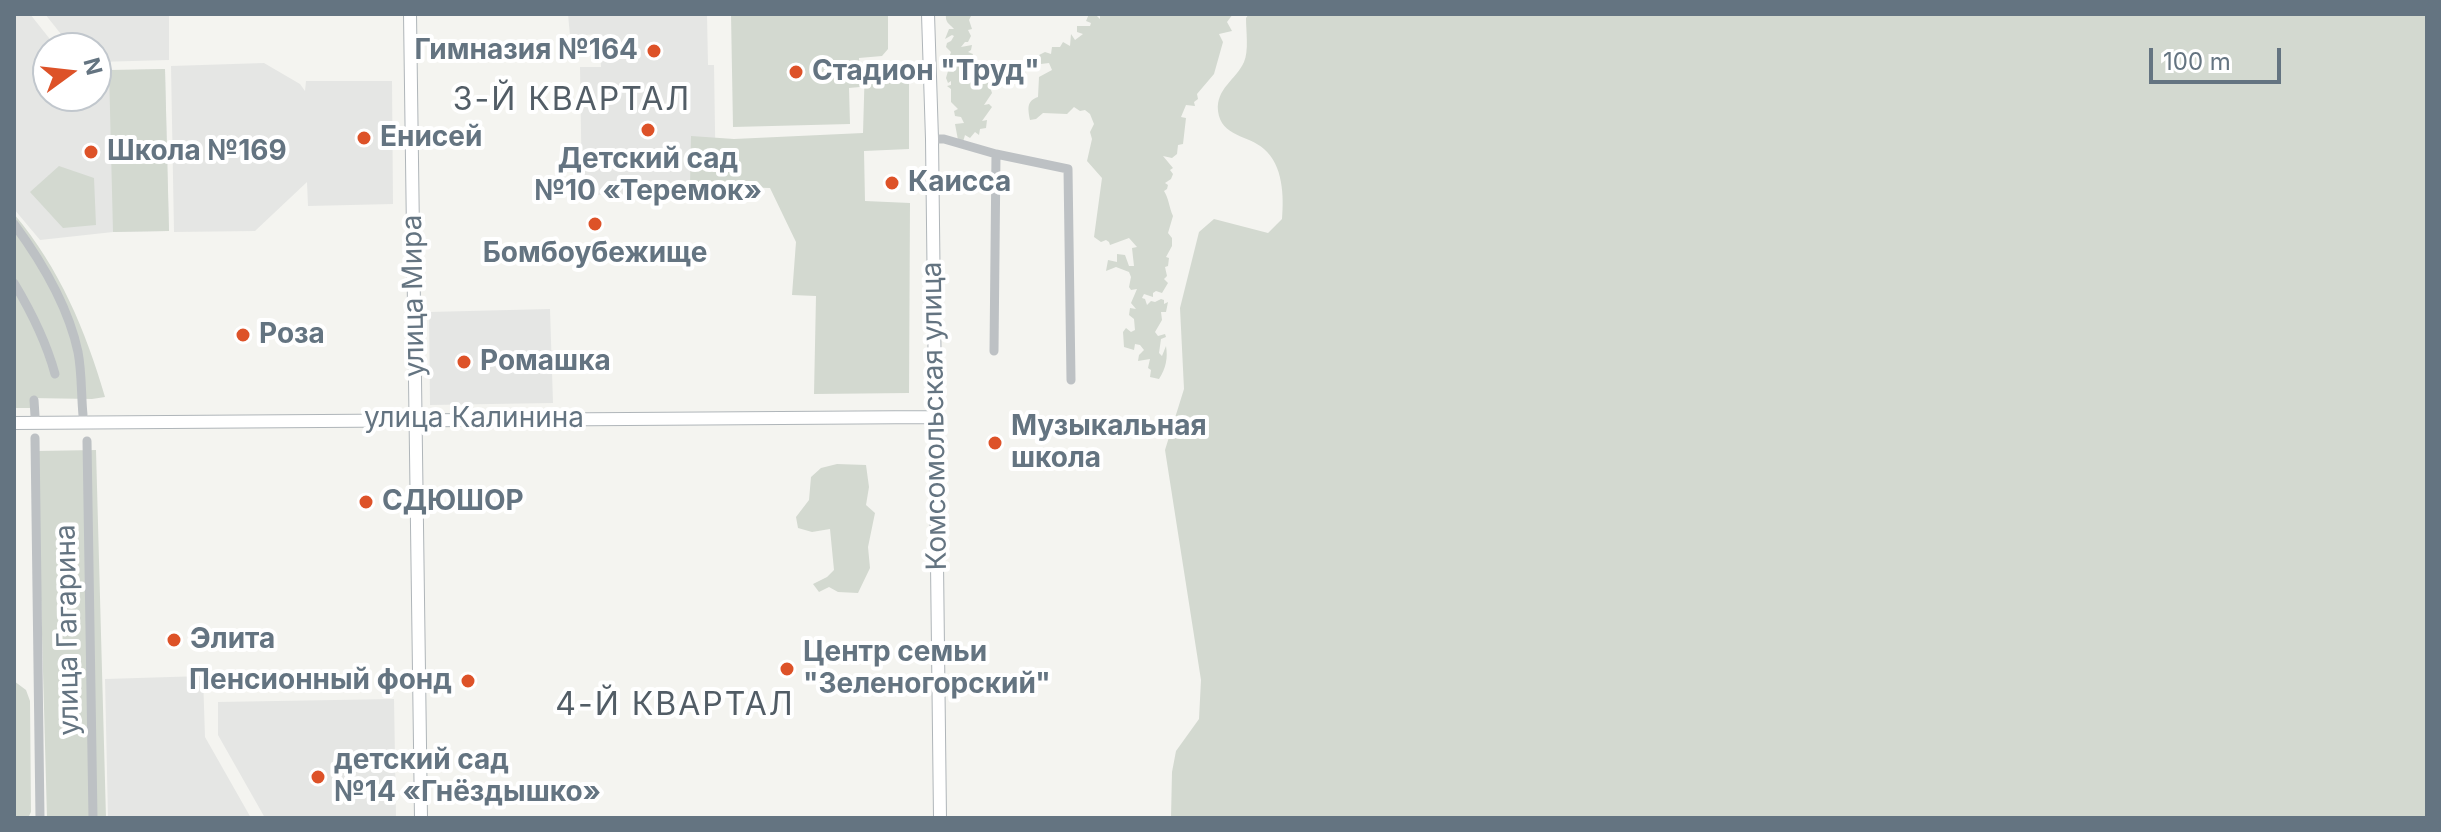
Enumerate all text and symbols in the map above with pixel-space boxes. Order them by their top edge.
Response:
north arrow [32,32,112,112]
scale bar [2153,32,2285,82]
place label: Гимназия №164 [415,34,638,68]
marker: Гимназия №164 [645,42,663,60]
text: 100 m [2163,47,2231,76]
text: N [79,55,108,78]
place label: Стадион "Труд" [812,55,1040,89]
marker: Стадион "Труд" [787,63,805,81]
district label: 3-Й КВАРТАЛ [453,81,691,119]
place label: Енисей [380,121,482,155]
marker: Детский сад №10 «Теремок» [639,121,657,139]
marker: Енисей [355,129,373,147]
place label: Школа №169 [107,135,287,169]
marker: Школа №169 [82,143,100,161]
place label: Детский сад №10 «Теремок» [534,143,762,209]
place label: Каисса [908,166,1011,200]
marker: Каисса [883,174,901,192]
street label: улица Мира [396,215,432,377]
marker: Бомбоубежище [586,215,604,233]
place label: Бомбоубежище [483,237,707,271]
street label: Комсомольская улица [916,261,954,571]
place label: Роза [259,318,325,352]
marker: Роза [234,326,252,344]
place label: Ромашка [480,345,611,379]
marker: Ромашка [455,353,473,371]
street label: улица Калинина [364,402,584,436]
place label: Музыкальная школа [1011,410,1207,476]
marker: Музыкальная школа [986,434,1004,452]
place label: СДЮШОР [382,485,524,519]
marker: СДЮШОР [357,493,375,511]
street label: улица Гагарина [49,524,87,736]
place label: Элита [190,623,275,657]
marker: Элита [165,631,183,649]
place label: Центр семьи "Зеленогорский" [803,636,1051,702]
marker: Центр семьи "Зеленогорский" [778,660,796,678]
place label: Пенсионный фонд [189,664,452,698]
marker: Пенсионный фонд [459,672,477,690]
district label: 4-Й КВАРТАЛ [555,686,795,724]
place label: детский сад №14 «Гнёздышко» [334,744,601,810]
marker: детский сад №14 «Гнёздышко» [309,768,327,786]

